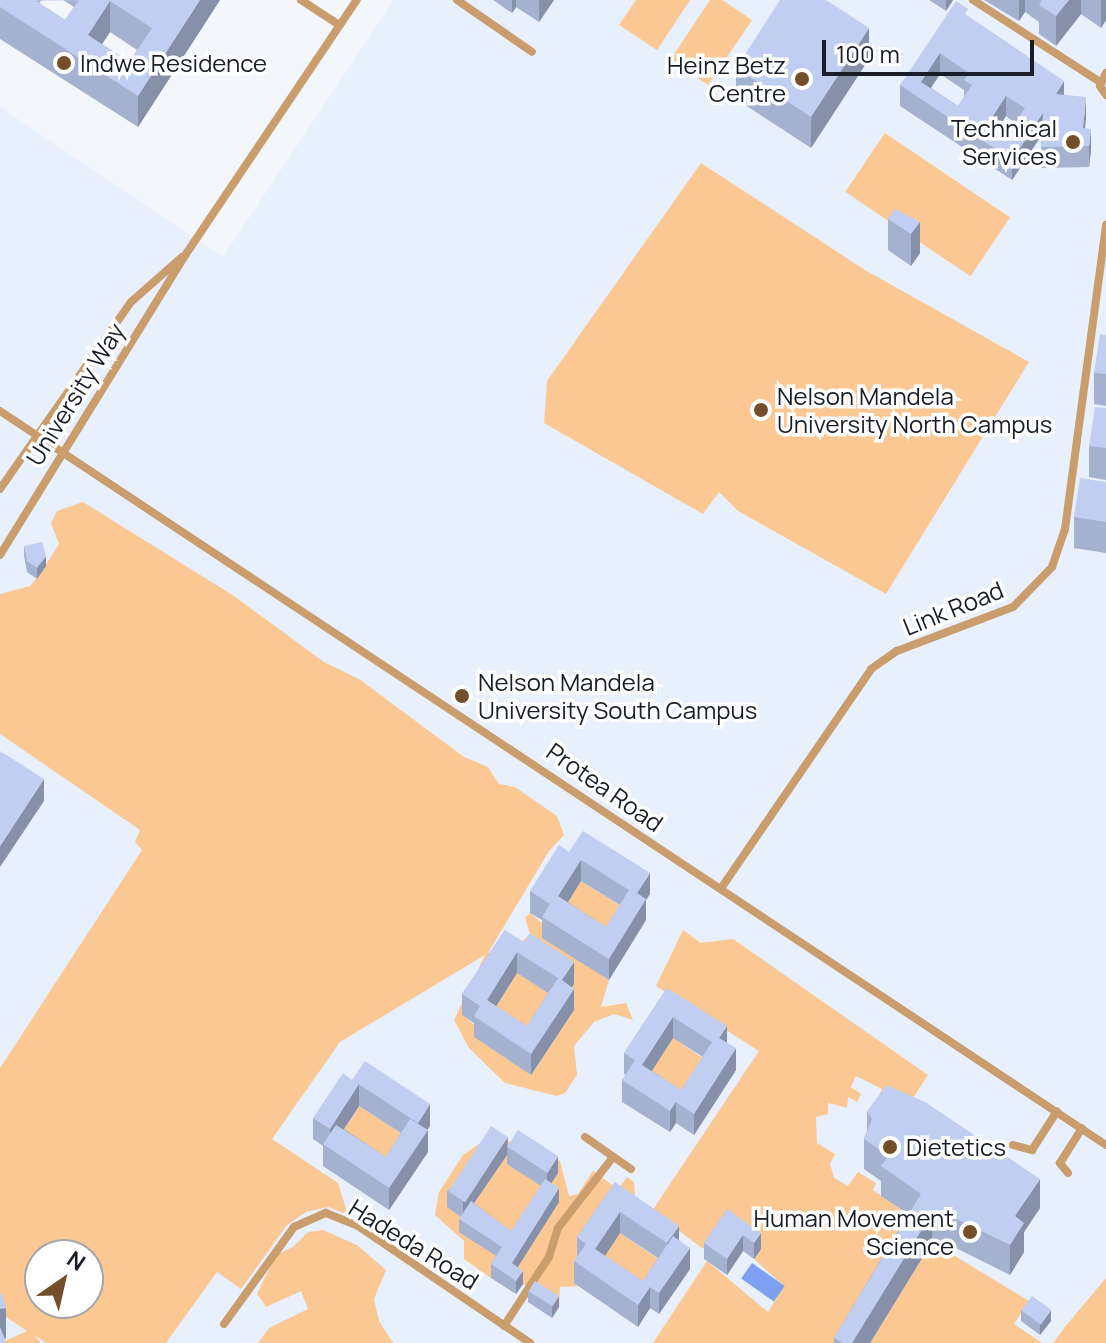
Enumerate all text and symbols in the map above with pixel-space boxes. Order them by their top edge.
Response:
scale bar [826,24,1038,74]
text: 100 m [836,37,900,70]
place label: Indwe Residence [80,49,267,77]
place label: Heinz Betz Centre [667,51,786,107]
marker: Indwe Residence [55,54,73,72]
marker: Heinz Betz Centre [793,70,811,88]
place label: Technical Services [951,114,1057,170]
marker: Technical Services [1064,133,1082,151]
street label: University Way [20,318,130,470]
place label: Nelson Mandela University North Campus [777,382,1052,438]
marker: Nelson Mandela University North Campus [752,401,770,419]
street label: Link Road [899,575,1007,641]
place label: Nelson Mandela University South Campus [478,668,757,724]
marker: Nelson Mandela University South Campus [453,687,471,705]
street label: Protea Road [541,736,669,838]
place label: Dietetics [906,1133,1006,1161]
marker: Dietetics [881,1138,899,1156]
street label: Hadeda Road [344,1193,484,1295]
place label: Human Movement Science [754,1204,954,1260]
marker: Human Movement Science [961,1223,979,1241]
north arrow [24,1239,104,1319]
text: N [61,1244,91,1278]

